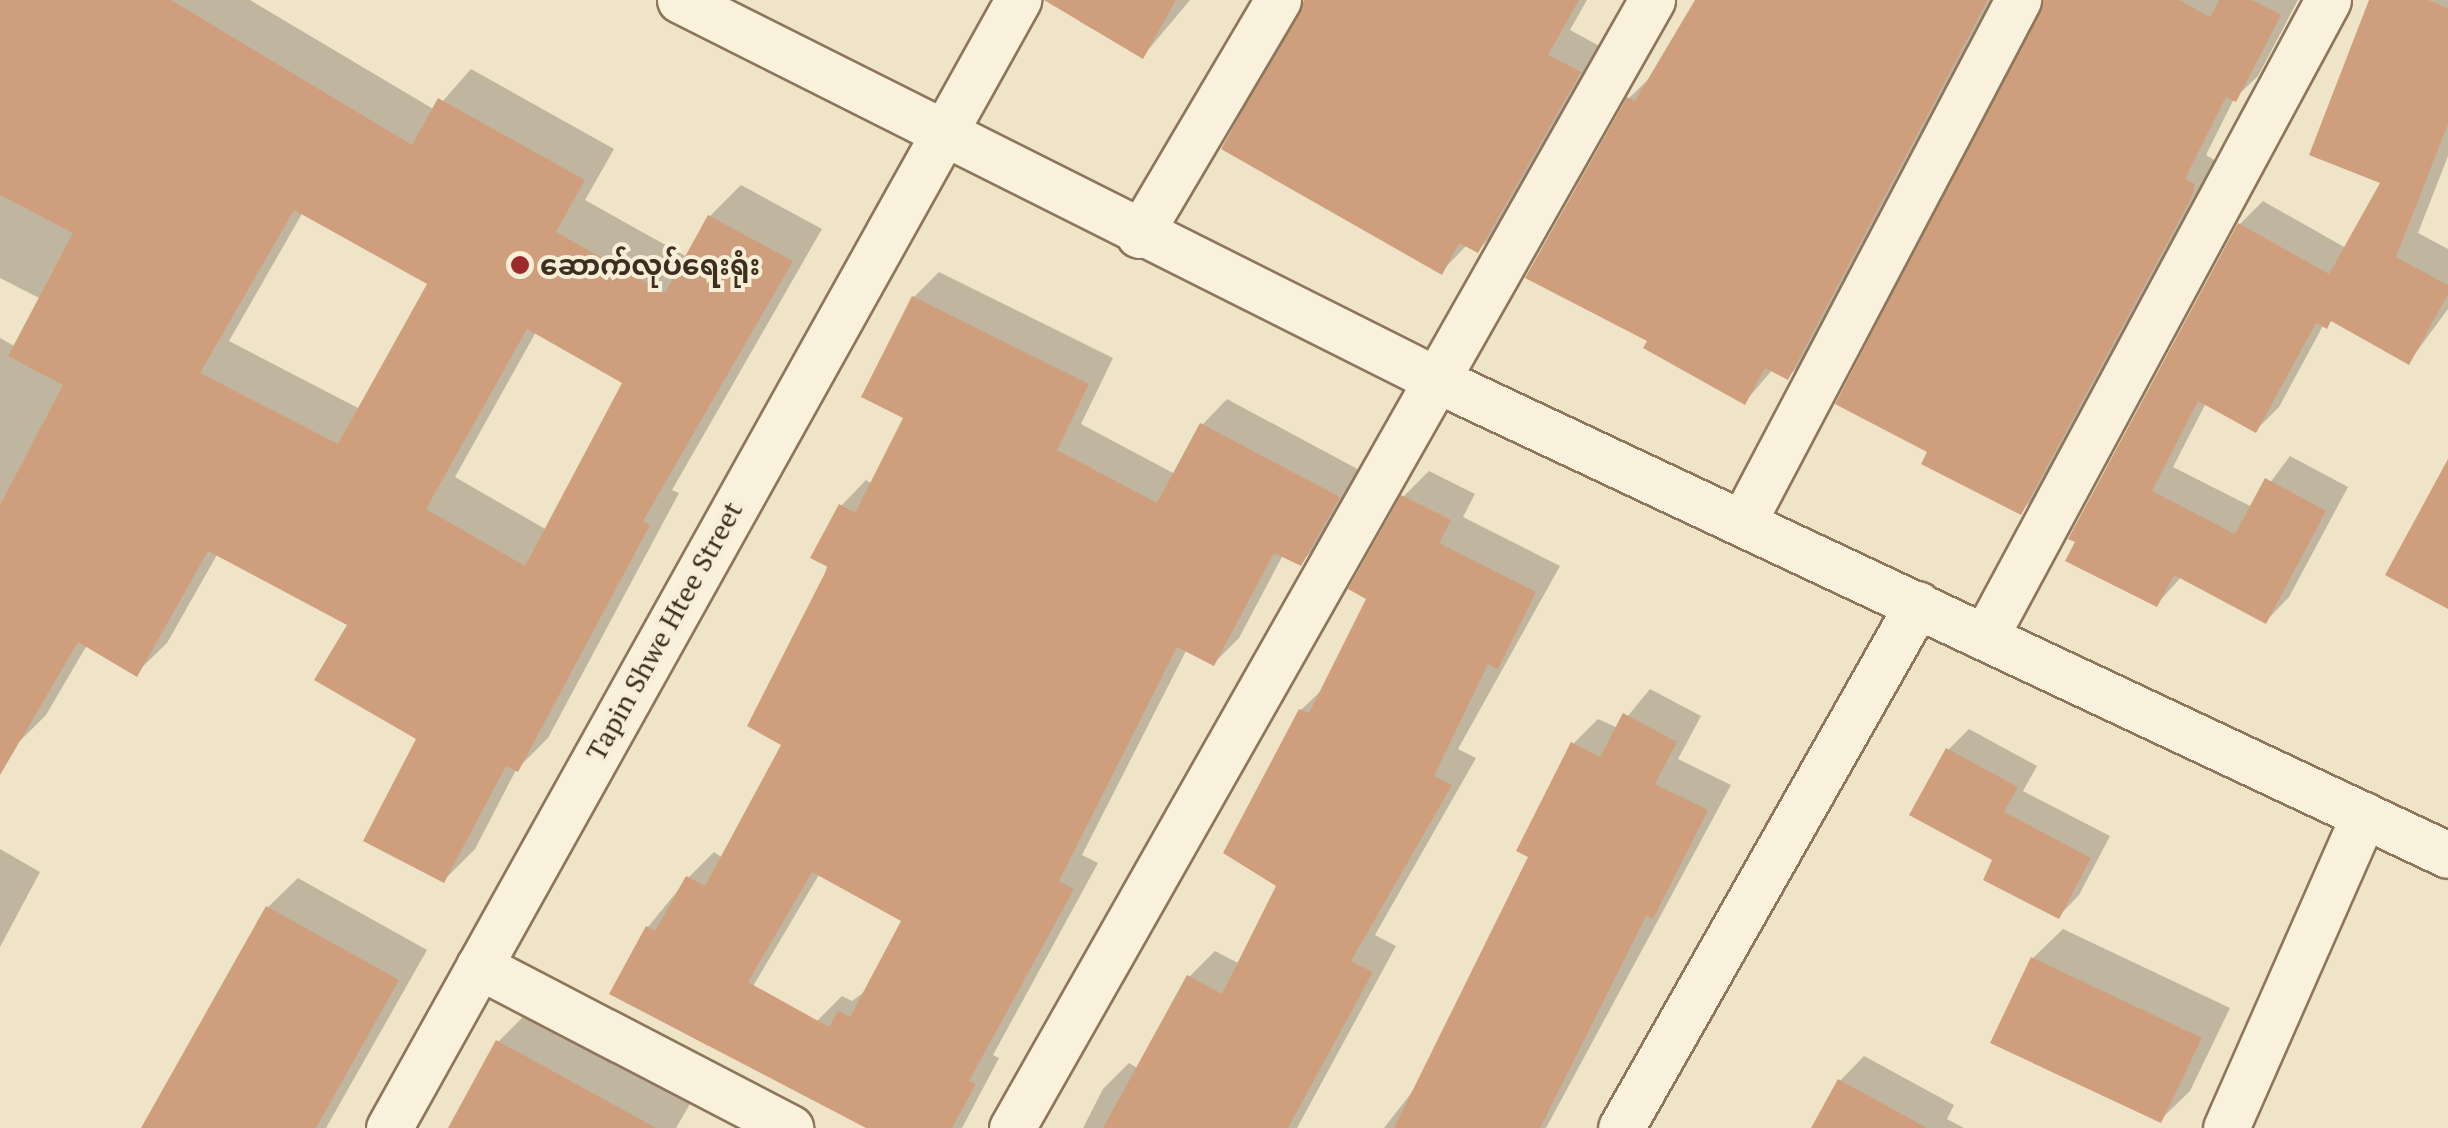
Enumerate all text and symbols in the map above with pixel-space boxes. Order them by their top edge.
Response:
place label: ဆောက်လုပ်ရေးရုံး [540,248,760,282]
marker: ဆောက်လုပ်ရေးရုံး [509,254,531,276]
street label: Tapin Shwe Htee Street [579,496,749,766]

